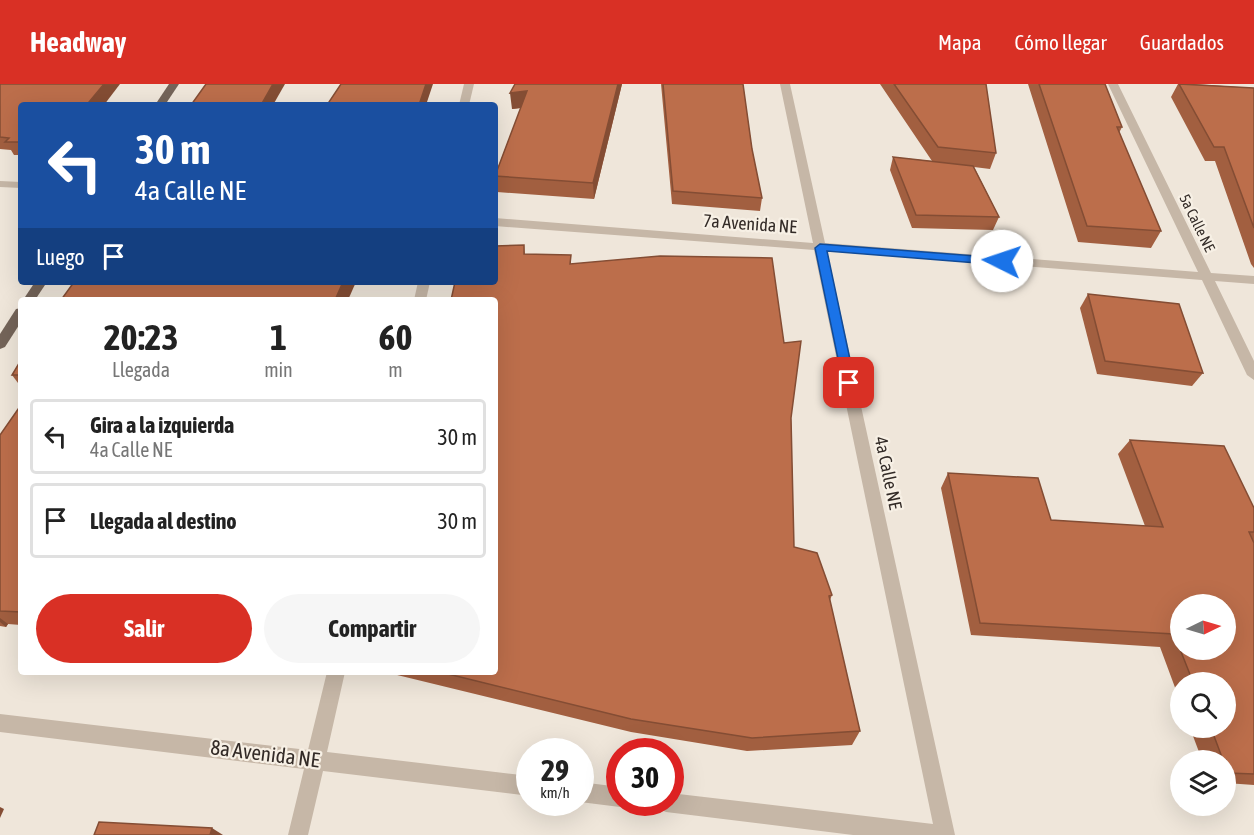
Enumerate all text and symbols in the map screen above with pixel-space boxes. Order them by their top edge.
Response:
text: Headway [30,26,126,58]
text: Mapa [938,30,982,54]
text: Cómo llegar [1015,30,1107,54]
text: Guardados [1140,30,1224,54]
text: 30 m [135,125,210,173]
icon: left [36,126,114,204]
text: 4a Calle NE [135,175,246,206]
street label: 5a Calle NE [1176,191,1219,255]
street label: 7a Avenida NE [702,210,798,237]
position arrow [970,229,1034,293]
icon: arrive [97,240,130,273]
text: Luego [36,244,85,270]
text: 20:23 [104,316,178,358]
text: 1 [270,316,287,358]
text: 60 [378,316,412,358]
pin [823,357,874,408]
text: Llegada [112,358,170,381]
text: min [264,358,293,381]
text: m [388,358,403,381]
icon: arrive [832,366,865,399]
text: Gira a la izquierda [90,412,234,438]
icon: left [39,420,72,453]
text: 30 m [437,424,477,450]
street label: 4a Calle NE [871,434,907,512]
text: 4a Calle NE [90,438,172,461]
icon: arrive [39,504,72,537]
text: Llegada al destino [90,508,237,534]
text: 30 m [437,508,477,534]
button: Salir [36,594,252,663]
button: Compartir [264,594,480,663]
north arrow [1170,594,1236,660]
map controls [1170,594,1236,816]
button: search [1170,672,1236,738]
street label: 8a Avenida NE [209,734,321,772]
speed limit sign: 30 [606,738,684,816]
button: layers [1170,750,1236,816]
text: 29 [541,753,569,787]
text: km/h [540,784,570,801]

